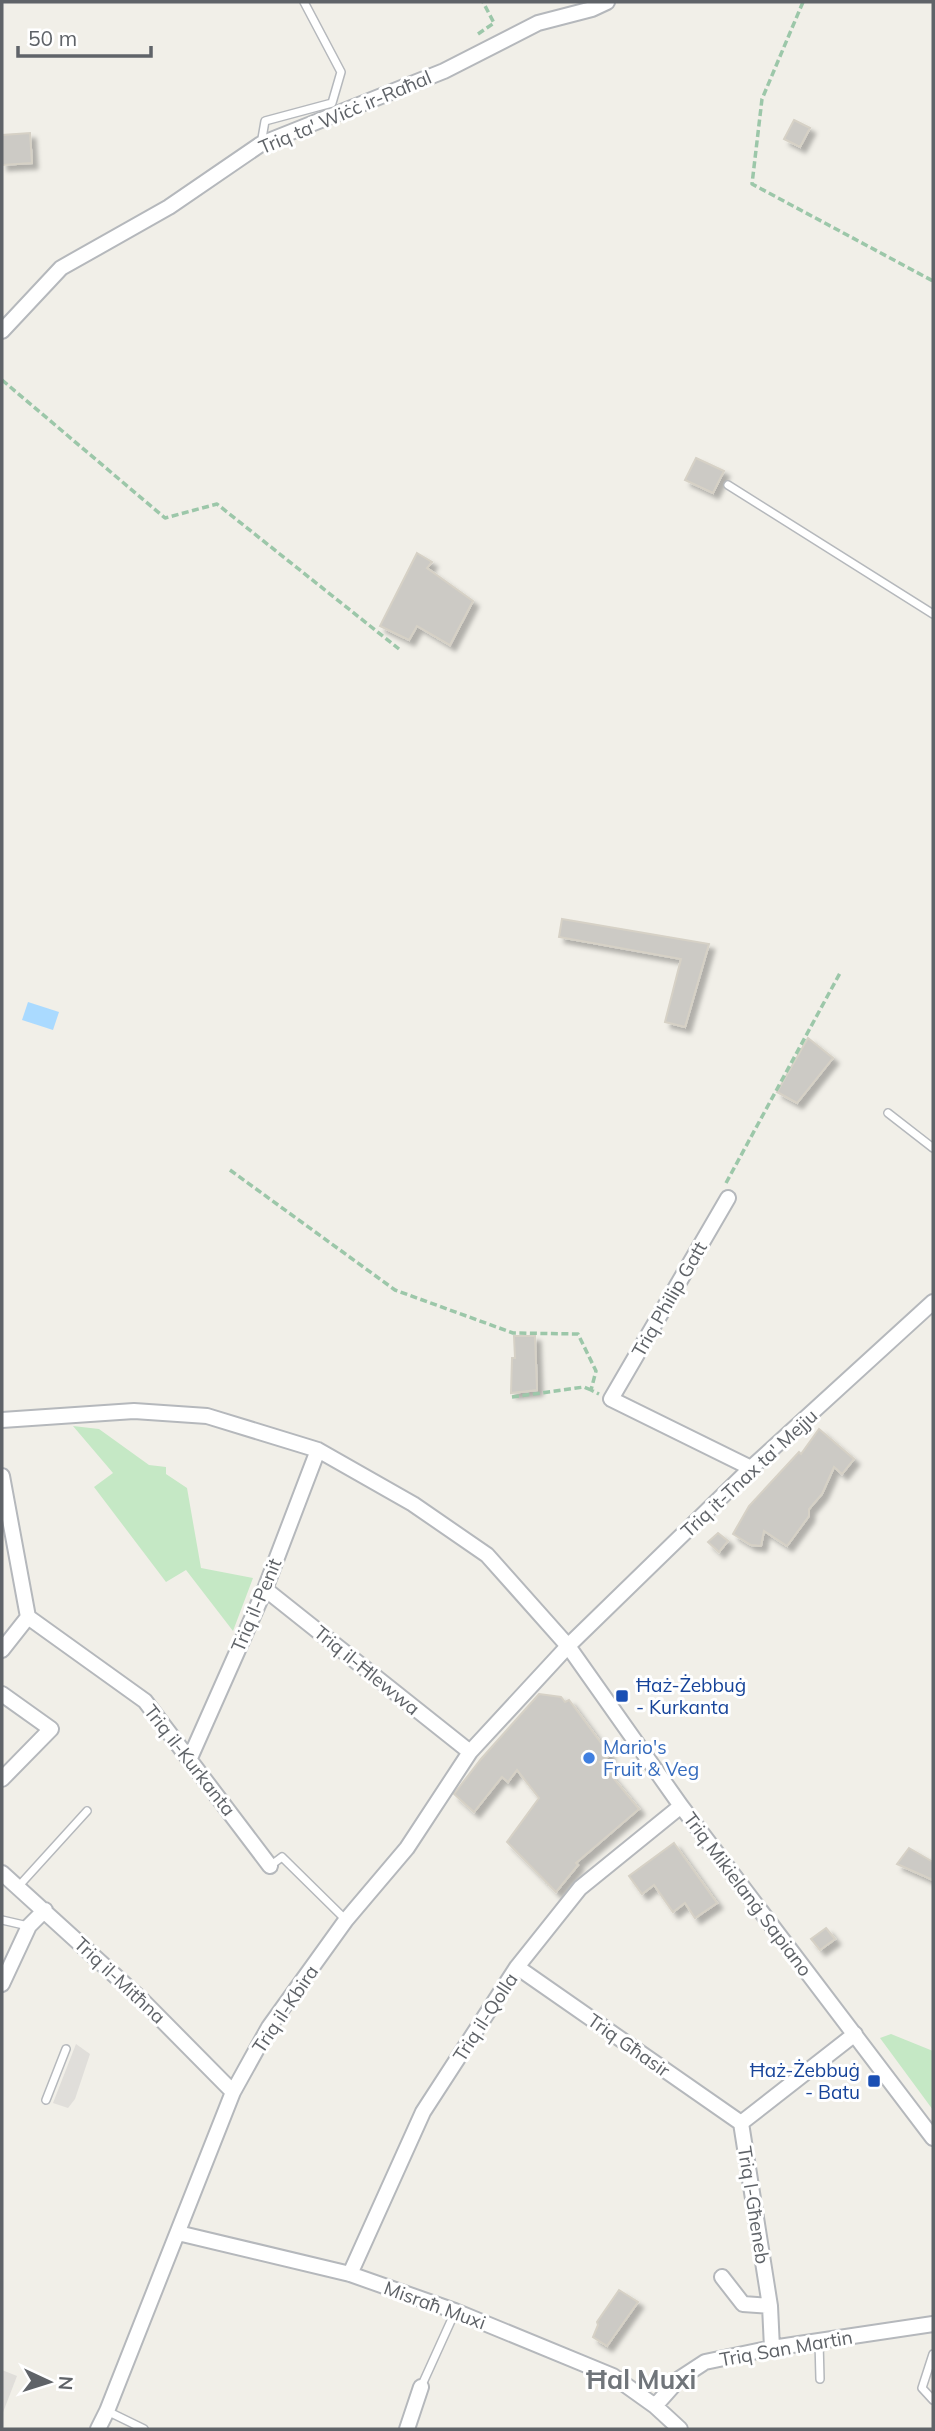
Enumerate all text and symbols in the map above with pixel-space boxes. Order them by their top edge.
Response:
scale bar [18,14,150,58]
text: 50 m [28,25,77,51]
street label: Triq ta' Wiċċ ir-Raħal [255,65,435,159]
street label: Triq Philip Gatt [626,1237,712,1361]
street label: Triq it-Tnax ta' Mejju [676,1404,822,1542]
street label: Triq il-Penit [225,1554,287,1656]
street label: Triq il-Ħlewwa [309,1620,425,1720]
place label: Ħaż-Żebbuġ - Kurkanta [636,1673,746,1719]
marker: Ħaż-Żebbuġ - Kurkanta [614,1688,630,1704]
street label: Triq il-Kurkanta [139,1699,241,1821]
place label: Mario's Fruit & Veg [603,1735,699,1781]
marker: Mario's Fruit & Veg [581,1750,597,1766]
street label: Triq Mikielanġ Sapiano [678,1807,818,1981]
street label: Triq il-Mitħna [69,1932,171,2028]
street label: Triq il-Kbira [247,1960,323,2058]
street label: Triq il-Qolla [447,1968,523,2066]
street label: Triq Għasir [583,2008,675,2082]
place label: Ħaż-Żebbuġ - Batu [750,2058,860,2104]
marker: Ħaż-Żebbuġ - Batu [866,2073,882,2089]
street label: Triq l-Għeneb [733,2145,775,2265]
street label: Misraħ Muxi [381,2276,489,2334]
street label: Triq San Martin [718,2325,854,2371]
north arrow [14,2347,84,2417]
district label: Ħal Muxi [586,2363,696,2396]
text: N [53,2375,78,2391]

